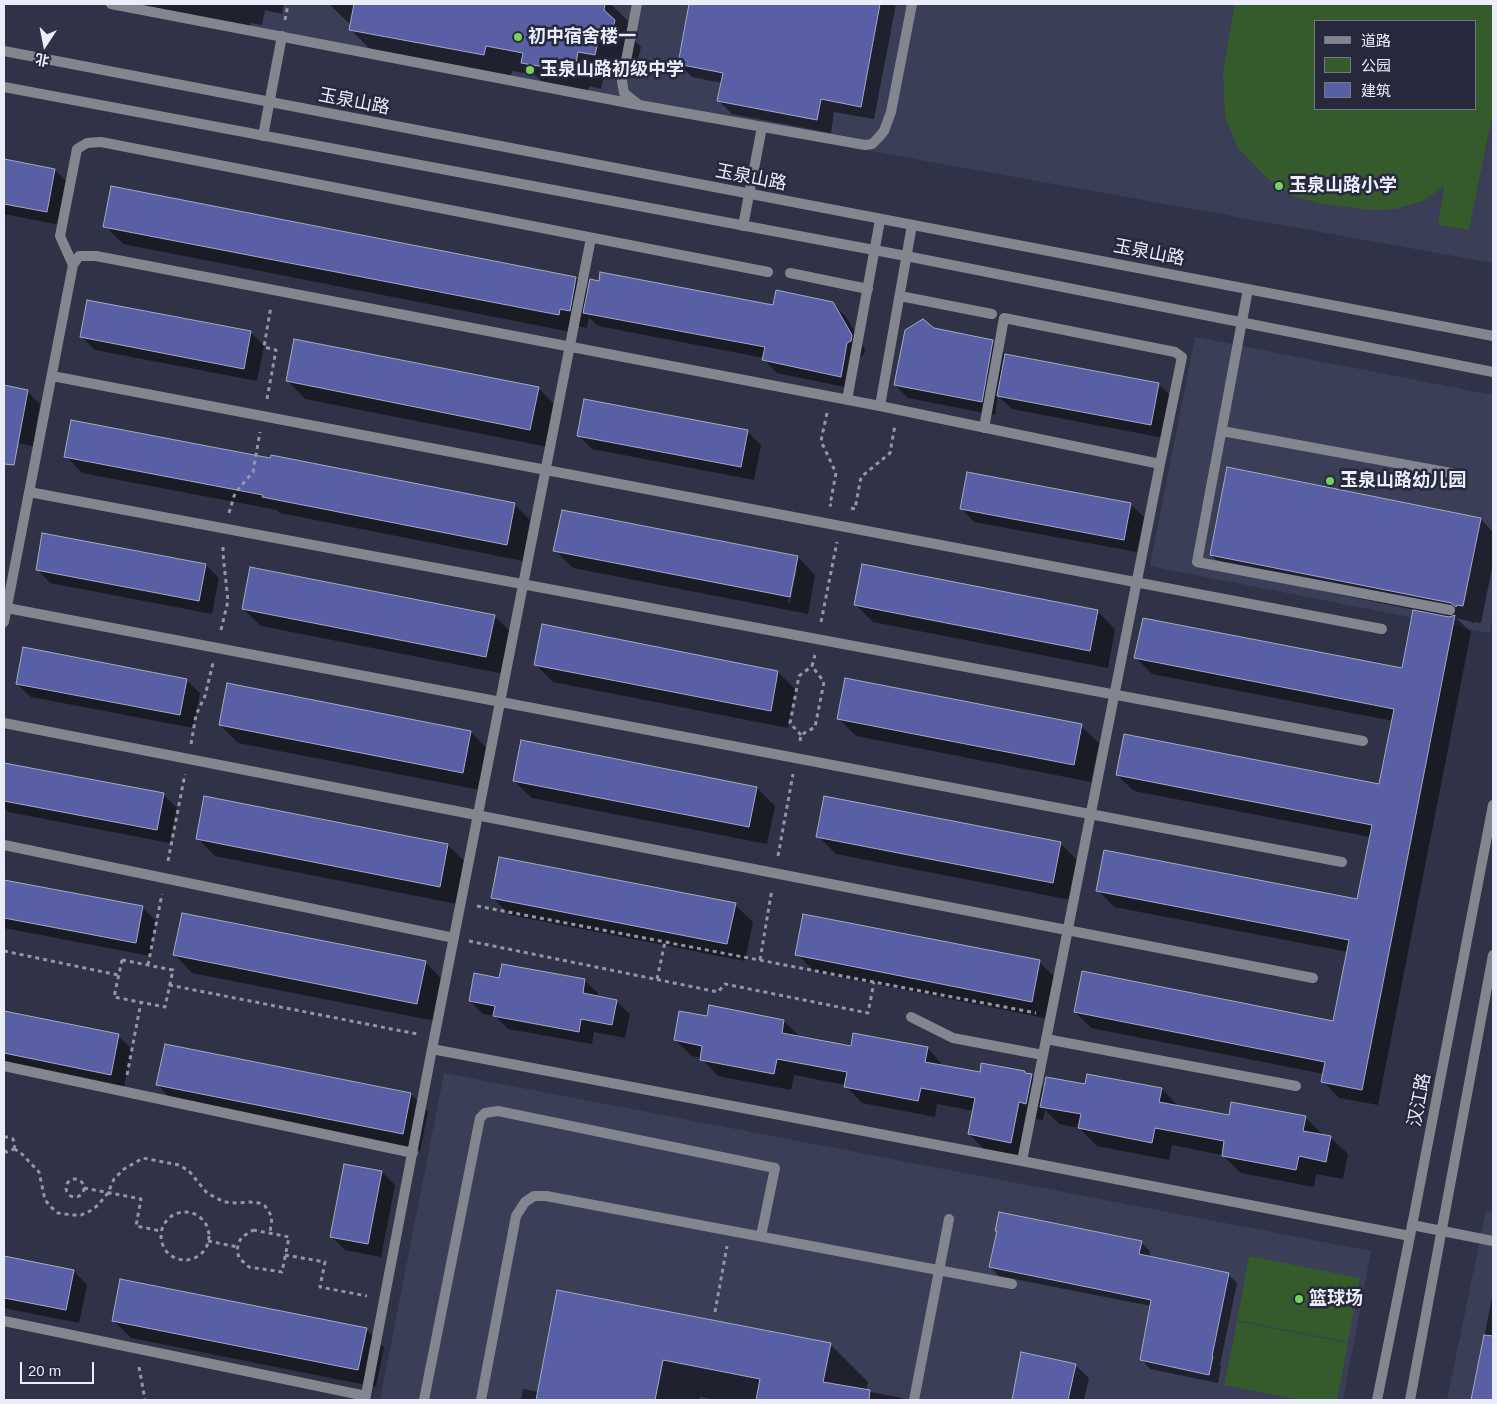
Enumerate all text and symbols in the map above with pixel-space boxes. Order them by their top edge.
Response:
north arrow [20,20,70,70]
legend [1314,20,1477,110]
place label: 初中宿舍楼一 [528,26,636,48]
marker: 初中宿舍楼一 [512,31,524,43]
text: 道路 [1361,32,1391,49]
text: 北 [34,51,51,69]
text: 公园 [1361,57,1391,74]
place label: 玉泉山路初级中学 [540,59,684,81]
marker: 玉泉山路初级中学 [524,64,536,76]
text: 建筑 [1361,82,1391,99]
street label: 玉泉山路 [317,85,391,119]
street label: 玉泉山路 [714,161,788,195]
place label: 玉泉山路小学 [1289,175,1397,197]
marker: 玉泉山路小学 [1273,180,1285,192]
street label: 玉泉山路 [1112,236,1186,270]
place label: 玉泉山路幼儿园 [1340,470,1466,492]
marker: 玉泉山路幼儿园 [1324,475,1336,487]
street label: 汉江路 [1404,1071,1436,1129]
place label: 篮球场 [1309,1288,1363,1310]
marker: 篮球场 [1293,1293,1305,1305]
scale bar [22,1352,96,1384]
text: 20 m [28,1362,61,1379]

